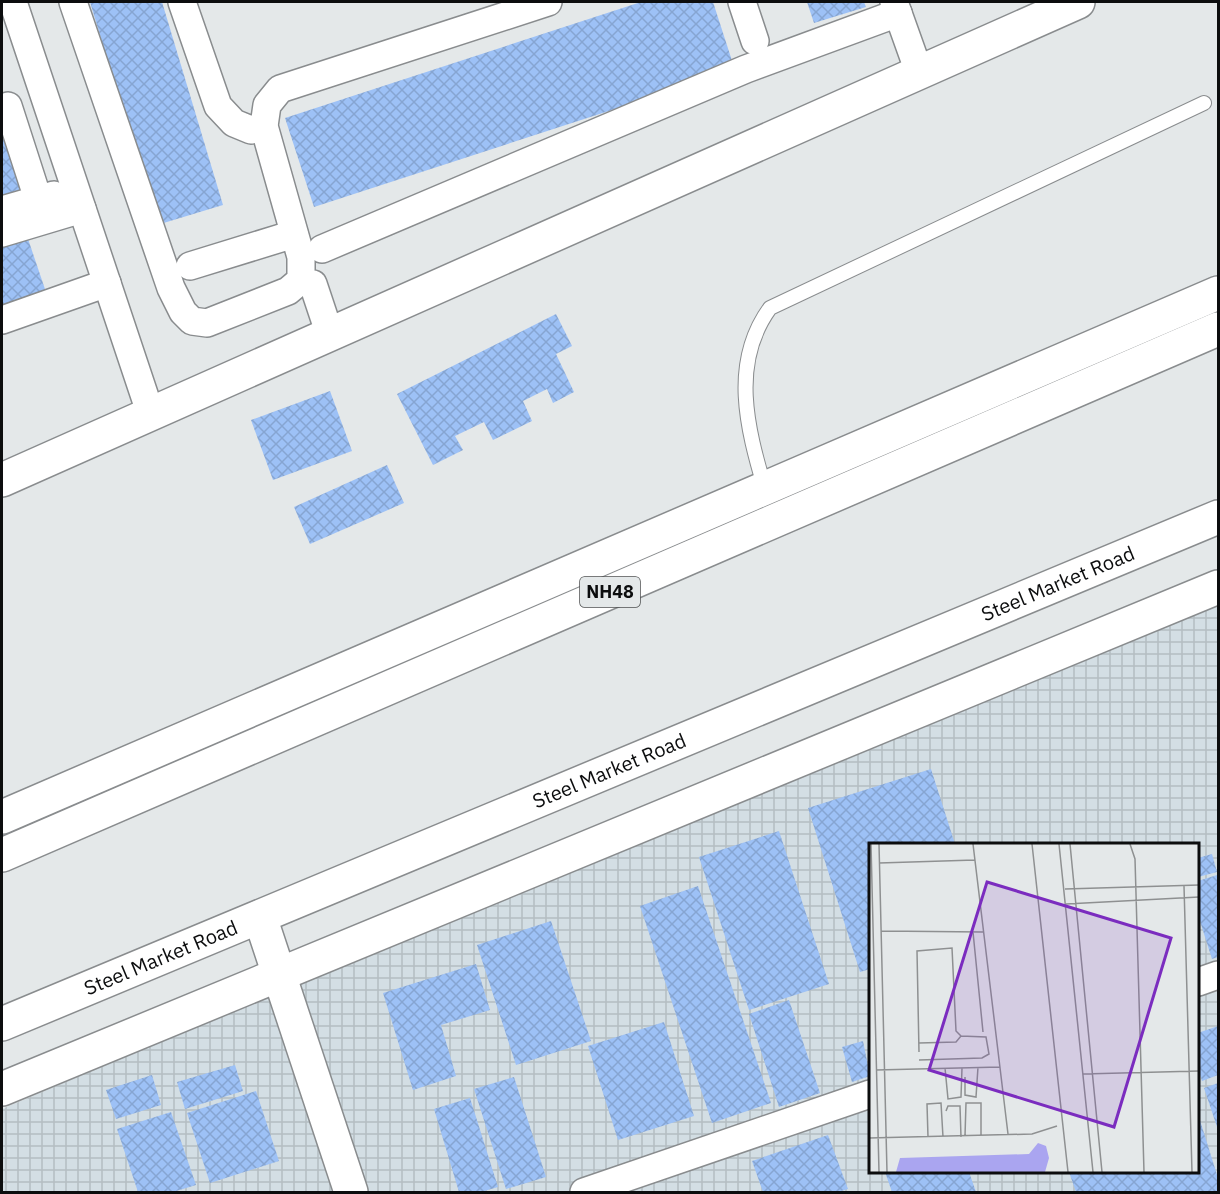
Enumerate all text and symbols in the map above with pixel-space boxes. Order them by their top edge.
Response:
street label: Steel Market Road [977,539,1139,627]
road number: NH48 [580,577,640,607]
street label: Steel Market Road [528,726,690,814]
inset map [869,843,1199,1173]
street label: Steel Market Road [80,913,241,1001]

